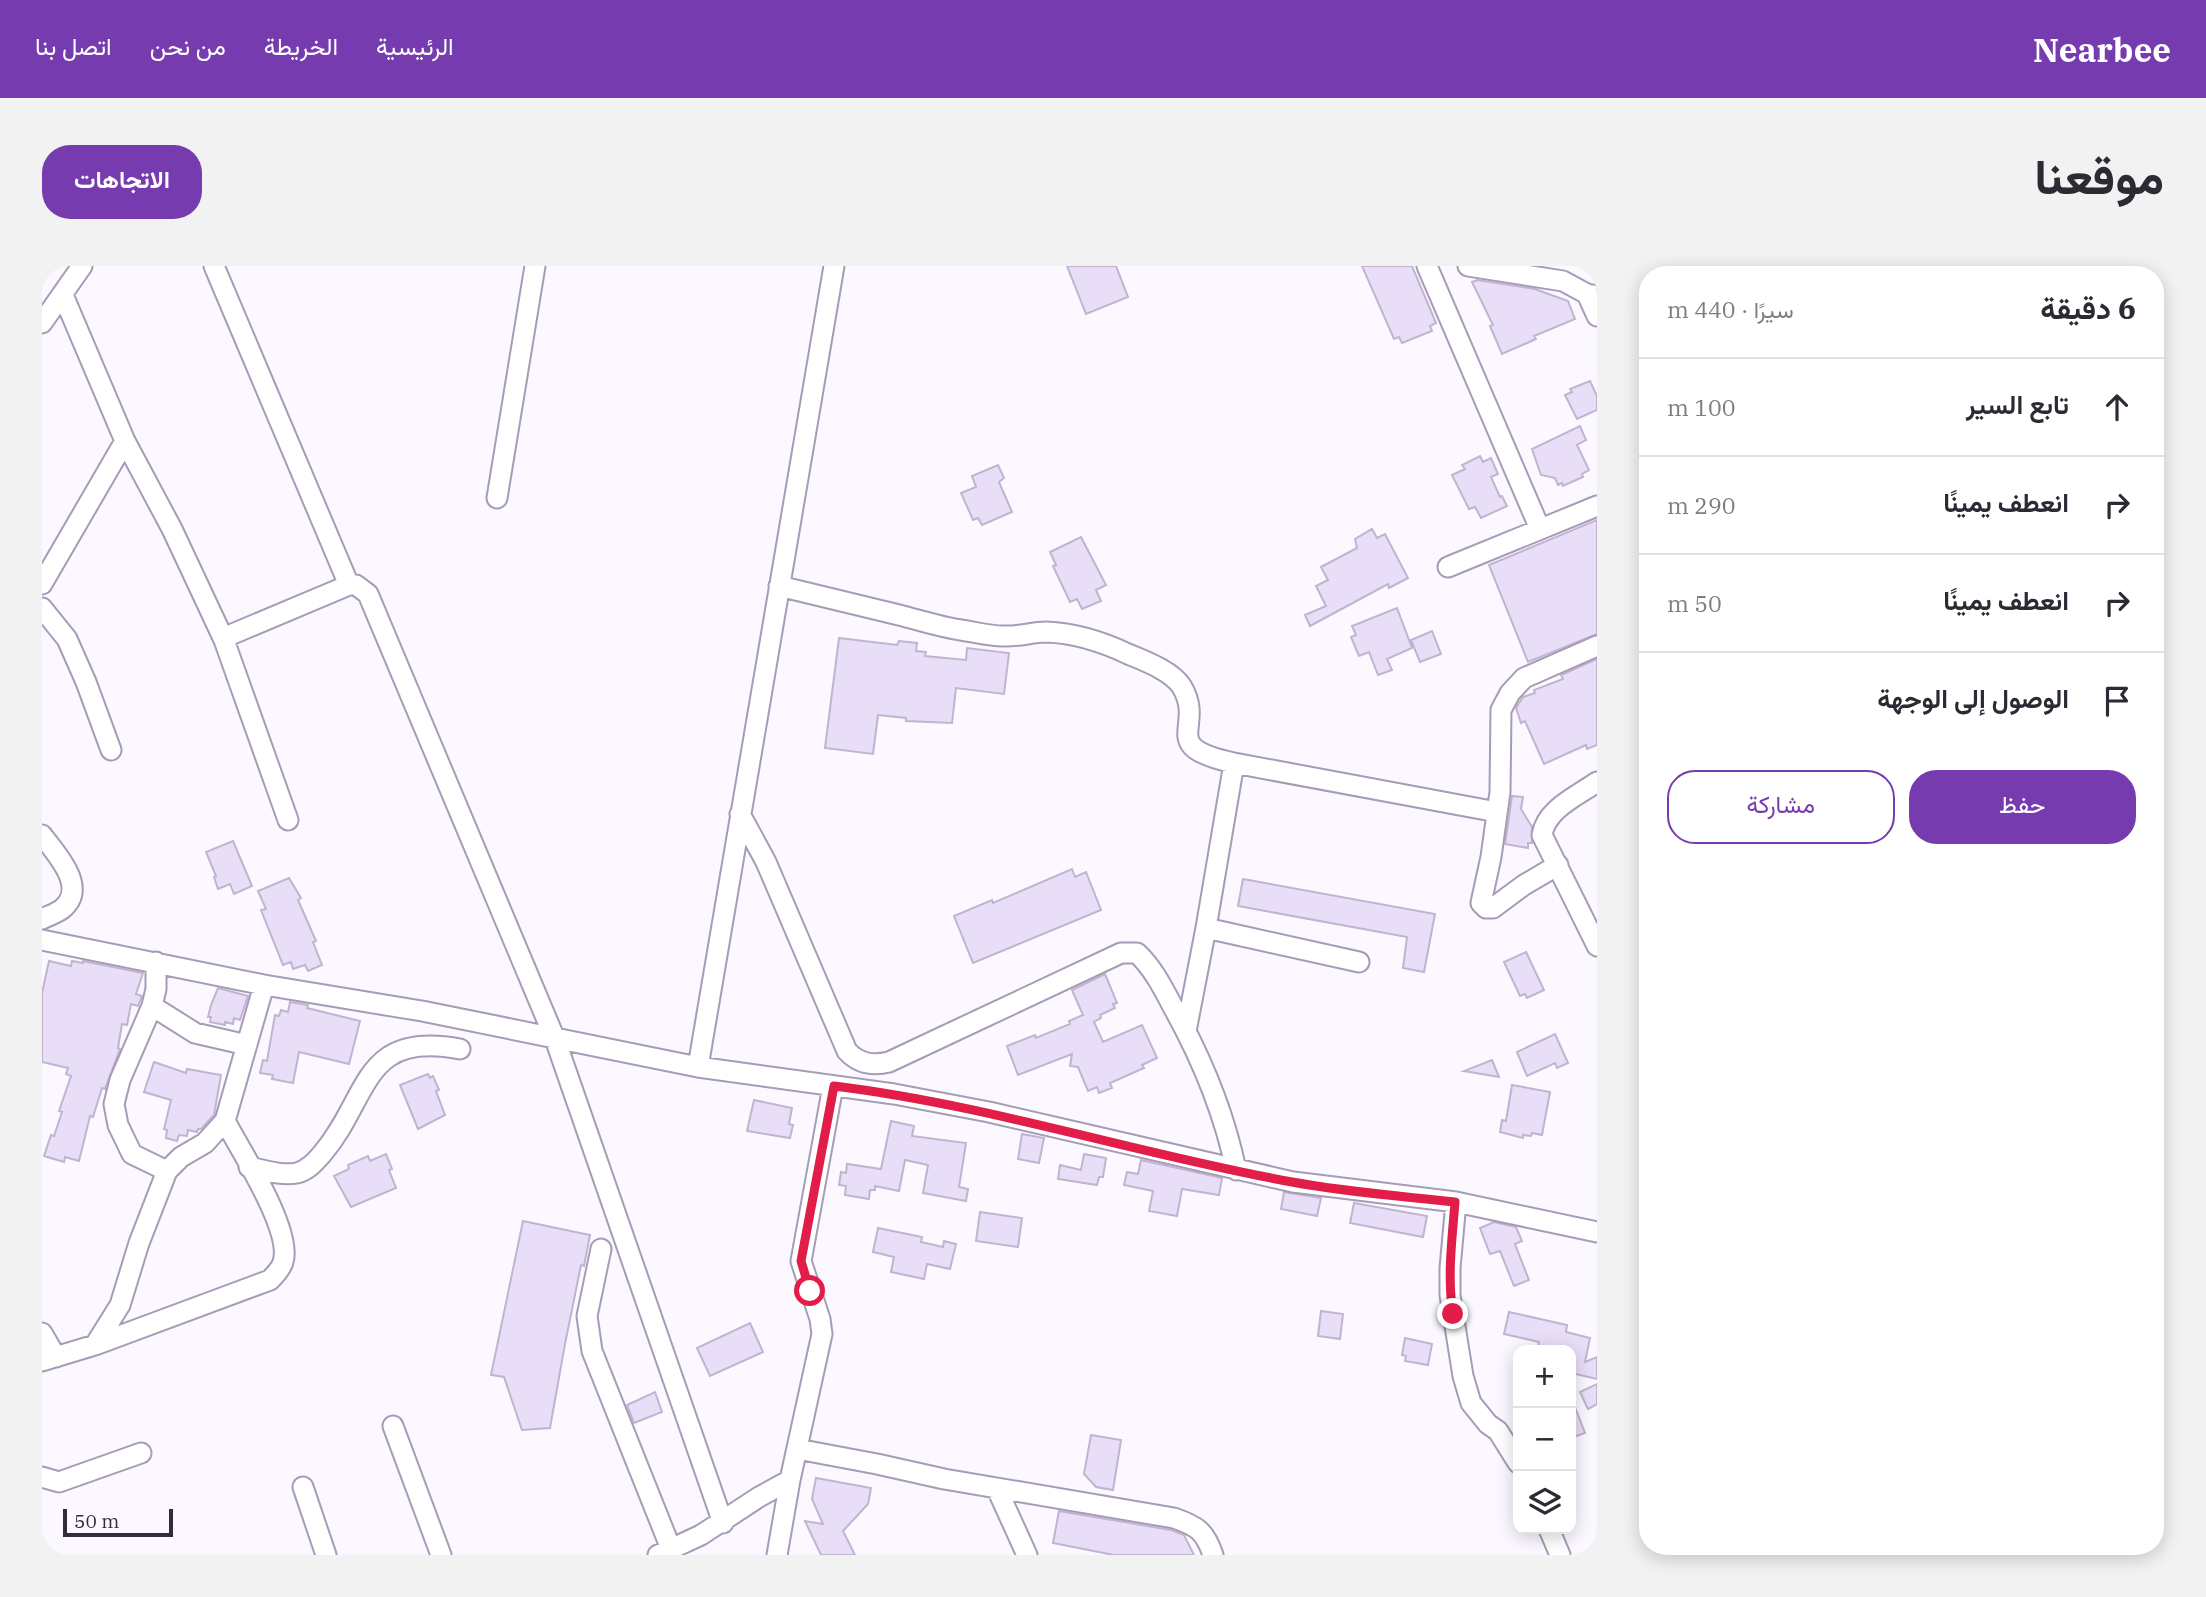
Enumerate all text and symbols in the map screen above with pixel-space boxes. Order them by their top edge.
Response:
text: Nearbee [2033,28,2171,71]
text: اتصل بنا [35,30,112,62]
text: من نحن [150,30,226,62]
text: الخريطة [264,30,338,62]
text: الرئيسية [376,30,454,62]
text: موقعنا [2034,144,2164,207]
button: الاتجاهات [42,145,202,219]
text: 6 دقيقة [2040,288,2136,327]
text: سيرًا · 440 m [1667,294,1794,324]
text: تابع السير [1966,387,2069,421]
icon: ahead [2098,388,2136,426]
text: 100 m [1667,392,1736,422]
text: انعطف يمينًا [1943,485,2069,519]
icon: right [2098,486,2136,524]
text: 290 m [1667,490,1736,520]
text: انعطف يمينًا [1943,583,2069,617]
icon: right [2098,584,2136,622]
text: 50 m [1667,588,1722,618]
text: الوصول إلى الوجهة [1877,681,2069,715]
icon: arrive [2098,682,2136,720]
button: مشاركة [1667,770,1895,844]
button: حفظ [1909,770,2136,844]
route start [794,1275,825,1306]
route end [1437,1298,1468,1329]
map controls [1513,1345,1576,1534]
button: + [1513,1345,1576,1408]
button: − [1513,1408,1576,1471]
button: layers [1513,1471,1576,1534]
scale bar [63,1506,173,1538]
text: 50 m [74,1509,119,1533]

